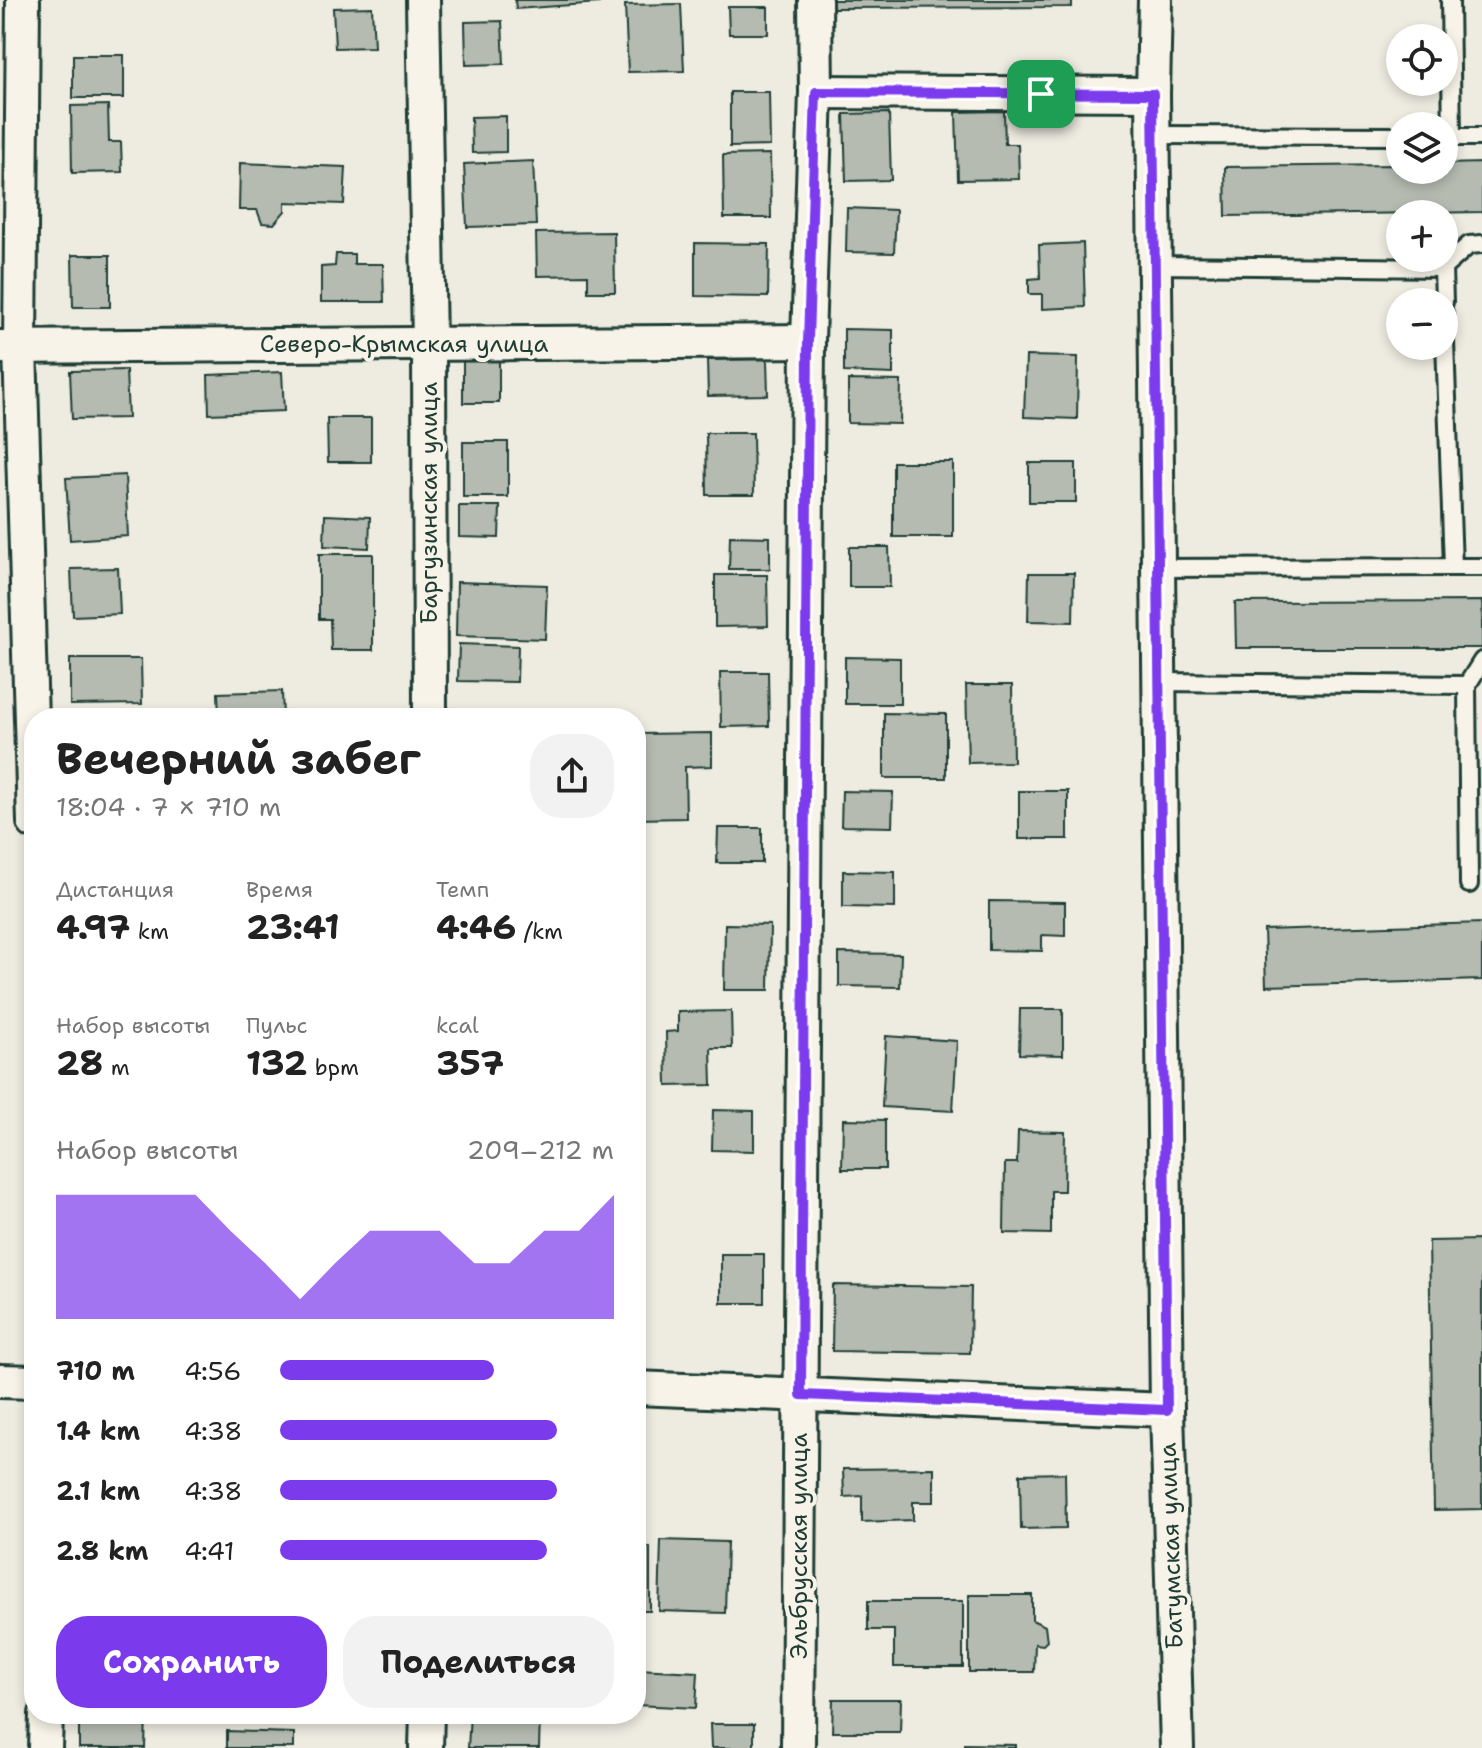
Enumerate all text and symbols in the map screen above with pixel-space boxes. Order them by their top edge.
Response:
map controls [1386,24,1458,360]
button: locate [1386,24,1458,96]
pin [1007,60,1075,128]
icon: arrive [1019,72,1063,116]
button: layers [1386,112,1458,184]
button: + [1386,200,1458,272]
button: − [1386,288,1458,360]
street label: Северо-Крымская улица [260,328,548,360]
street label: Баргузинская улица [413,382,445,624]
text: Вечерний забег [56,729,421,788]
button: share [530,734,614,818]
text: 18:04 · 7 × 710 m [56,789,281,824]
text: Дистанция [56,875,174,904]
text: Время [246,875,313,904]
text: Темп [436,875,489,904]
text: 4.97 [56,904,130,950]
text: 23:41 [246,904,340,950]
text: 4:46 [436,904,516,950]
text: km [130,917,169,946]
text: /km [516,917,563,946]
text: Набор высоты [56,1011,210,1040]
text: Пульс [246,1011,308,1040]
text: kcal [436,1011,479,1040]
text: 28 [56,1040,103,1086]
text: 132 [246,1040,307,1086]
text: 357 [436,1040,504,1086]
text: m [103,1053,130,1082]
text: bpm [307,1053,359,1082]
text: Набор высоты [56,1132,238,1167]
text: 209–212 m [467,1132,614,1167]
text: 710 m [56,1353,135,1388]
text: 4:56 [184,1353,241,1388]
text: 1.4 km [56,1413,140,1448]
text: 4:38 [184,1413,243,1448]
street label: Эльбрусская улица [783,1433,815,1659]
street label: Батумская улица [1151,1442,1191,1650]
text: 2.1 km [56,1473,140,1508]
text: 4:38 [184,1473,243,1508]
text: 2.8 km [56,1533,149,1568]
text: 4:41 [184,1533,235,1568]
button: Сохранить [56,1616,327,1708]
button: Поделиться [343,1616,614,1708]

